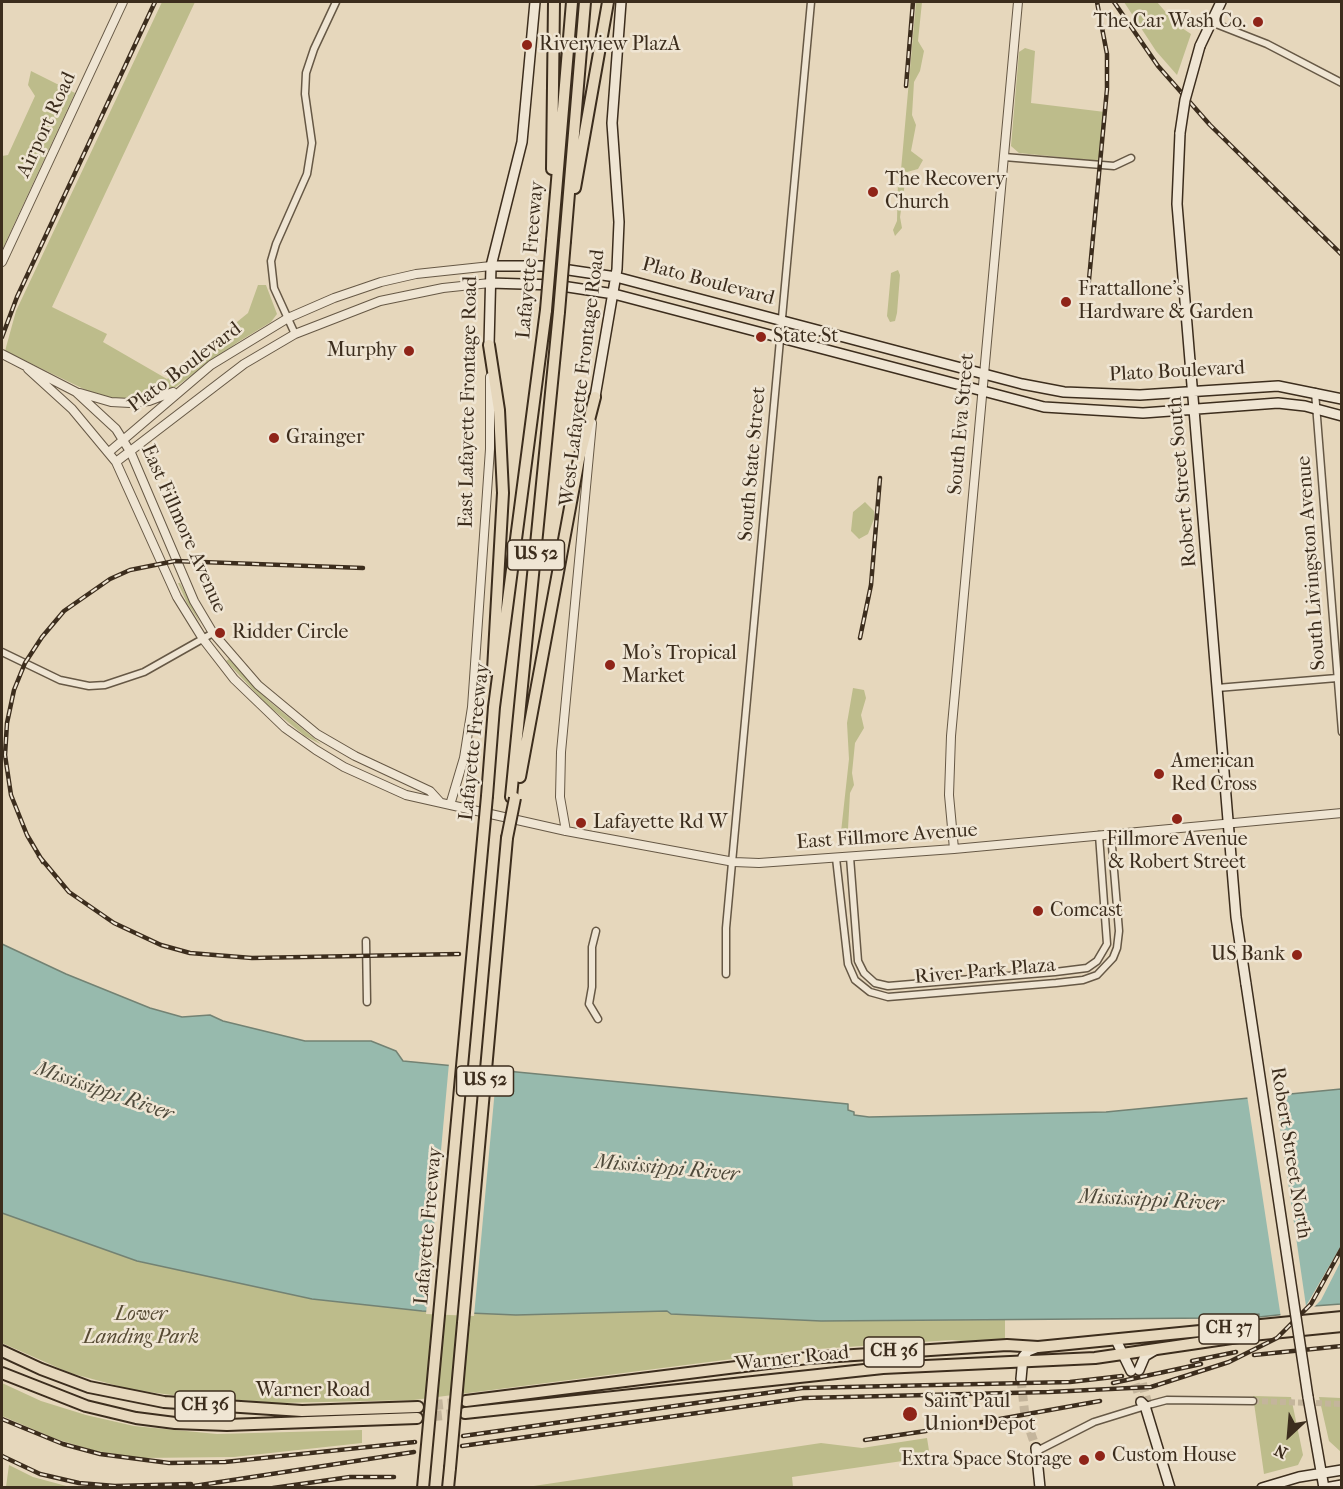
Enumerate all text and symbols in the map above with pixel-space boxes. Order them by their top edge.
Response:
place label: The Car Wash Co. [1093,10,1246,34]
marker: The Car Wash Co. [1251,15,1265,29]
place label: Riverview PlazA [539,33,681,57]
marker: Riverview PlazA [520,38,534,52]
street label: Airport Road [12,69,82,181]
place label: The Recovery Church [885,168,1006,215]
street label: Lafayette Freeway [512,180,550,340]
marker: The Recovery Church [866,185,880,199]
street label: West Lafayette Frontage Road [555,248,611,508]
street label: Plato Boulevard [639,253,777,311]
street label: East Lafayette Frontage Road [455,276,483,528]
place label: Frattallone’s Hardware & Garden [1078,278,1253,325]
marker: Frattallone’s Hardware & Garden [1059,295,1073,309]
street label: Plato Boulevard [123,317,247,419]
place label: State St [773,325,839,349]
marker: State St [754,330,768,344]
place label: Murphy [327,339,397,363]
marker: Murphy [402,344,416,358]
street label: South Eva Street [944,352,980,496]
street label: Plato Boulevard [1108,356,1246,388]
street label: South State Street [734,386,772,542]
street label: Robert Street South [1164,395,1202,569]
place label: Grainger [286,426,365,450]
marker: Grainger [267,431,281,445]
street label: East Fillmore Avenue [135,441,231,617]
street label: South Livingston Avenue [1293,455,1331,671]
road number: US 52 [508,540,564,570]
place label: Ridder Circle [232,621,348,645]
marker: Ridder Circle [213,626,227,640]
place label: Mo's Tropical Market [622,642,737,689]
marker: Mo's Tropical Market [603,658,617,672]
street label: Lafayette Freeway [455,662,495,822]
place label: American Red Cross [1171,750,1257,797]
marker: American Red Cross [1152,767,1166,781]
place label: Lafayette Rd W [593,811,728,835]
marker: Fillmore Avenue & Robert Street [1170,812,1184,826]
marker: Lafayette Rd W [574,816,588,830]
street label: East Fillmore Avenue [796,819,978,855]
place label: Fillmore Avenue & Robert Street [1106,828,1248,875]
place label: Comcast [1050,899,1123,923]
marker: Comcast [1031,904,1045,918]
place label: US Bank [1211,943,1285,967]
marker: US Bank [1290,948,1304,962]
street label: River Park Plaza [914,954,1056,990]
water label: Mississippi River [31,1057,177,1127]
street label: Robert Street North [1265,1065,1315,1241]
road number: US 52 [456,1066,514,1096]
street label: Lafayette Freeway [410,1146,448,1306]
water label: Mississippi River [594,1150,740,1188]
water label: Mississippi River [1078,1185,1224,1217]
park label: Lower Landing Park [83,1303,199,1350]
road number: CH 37 [1199,1314,1259,1344]
road number: CH 36 [864,1337,924,1367]
street label: Warner Road [734,1341,850,1377]
street label: Warner Road [256,1379,370,1403]
place label: Saint Paul Union Depot [924,1390,1036,1437]
road number: CH 36 [175,1391,235,1421]
marker: Saint Paul Union Depot [901,1405,919,1423]
north arrow [1259,1405,1319,1465]
text: N [1271,1440,1291,1463]
place label: Custom House [1112,1444,1236,1468]
place label: Extra Space Storage [901,1448,1072,1472]
marker: Custom House [1093,1449,1107,1463]
marker: Extra Space Storage [1077,1453,1091,1467]

